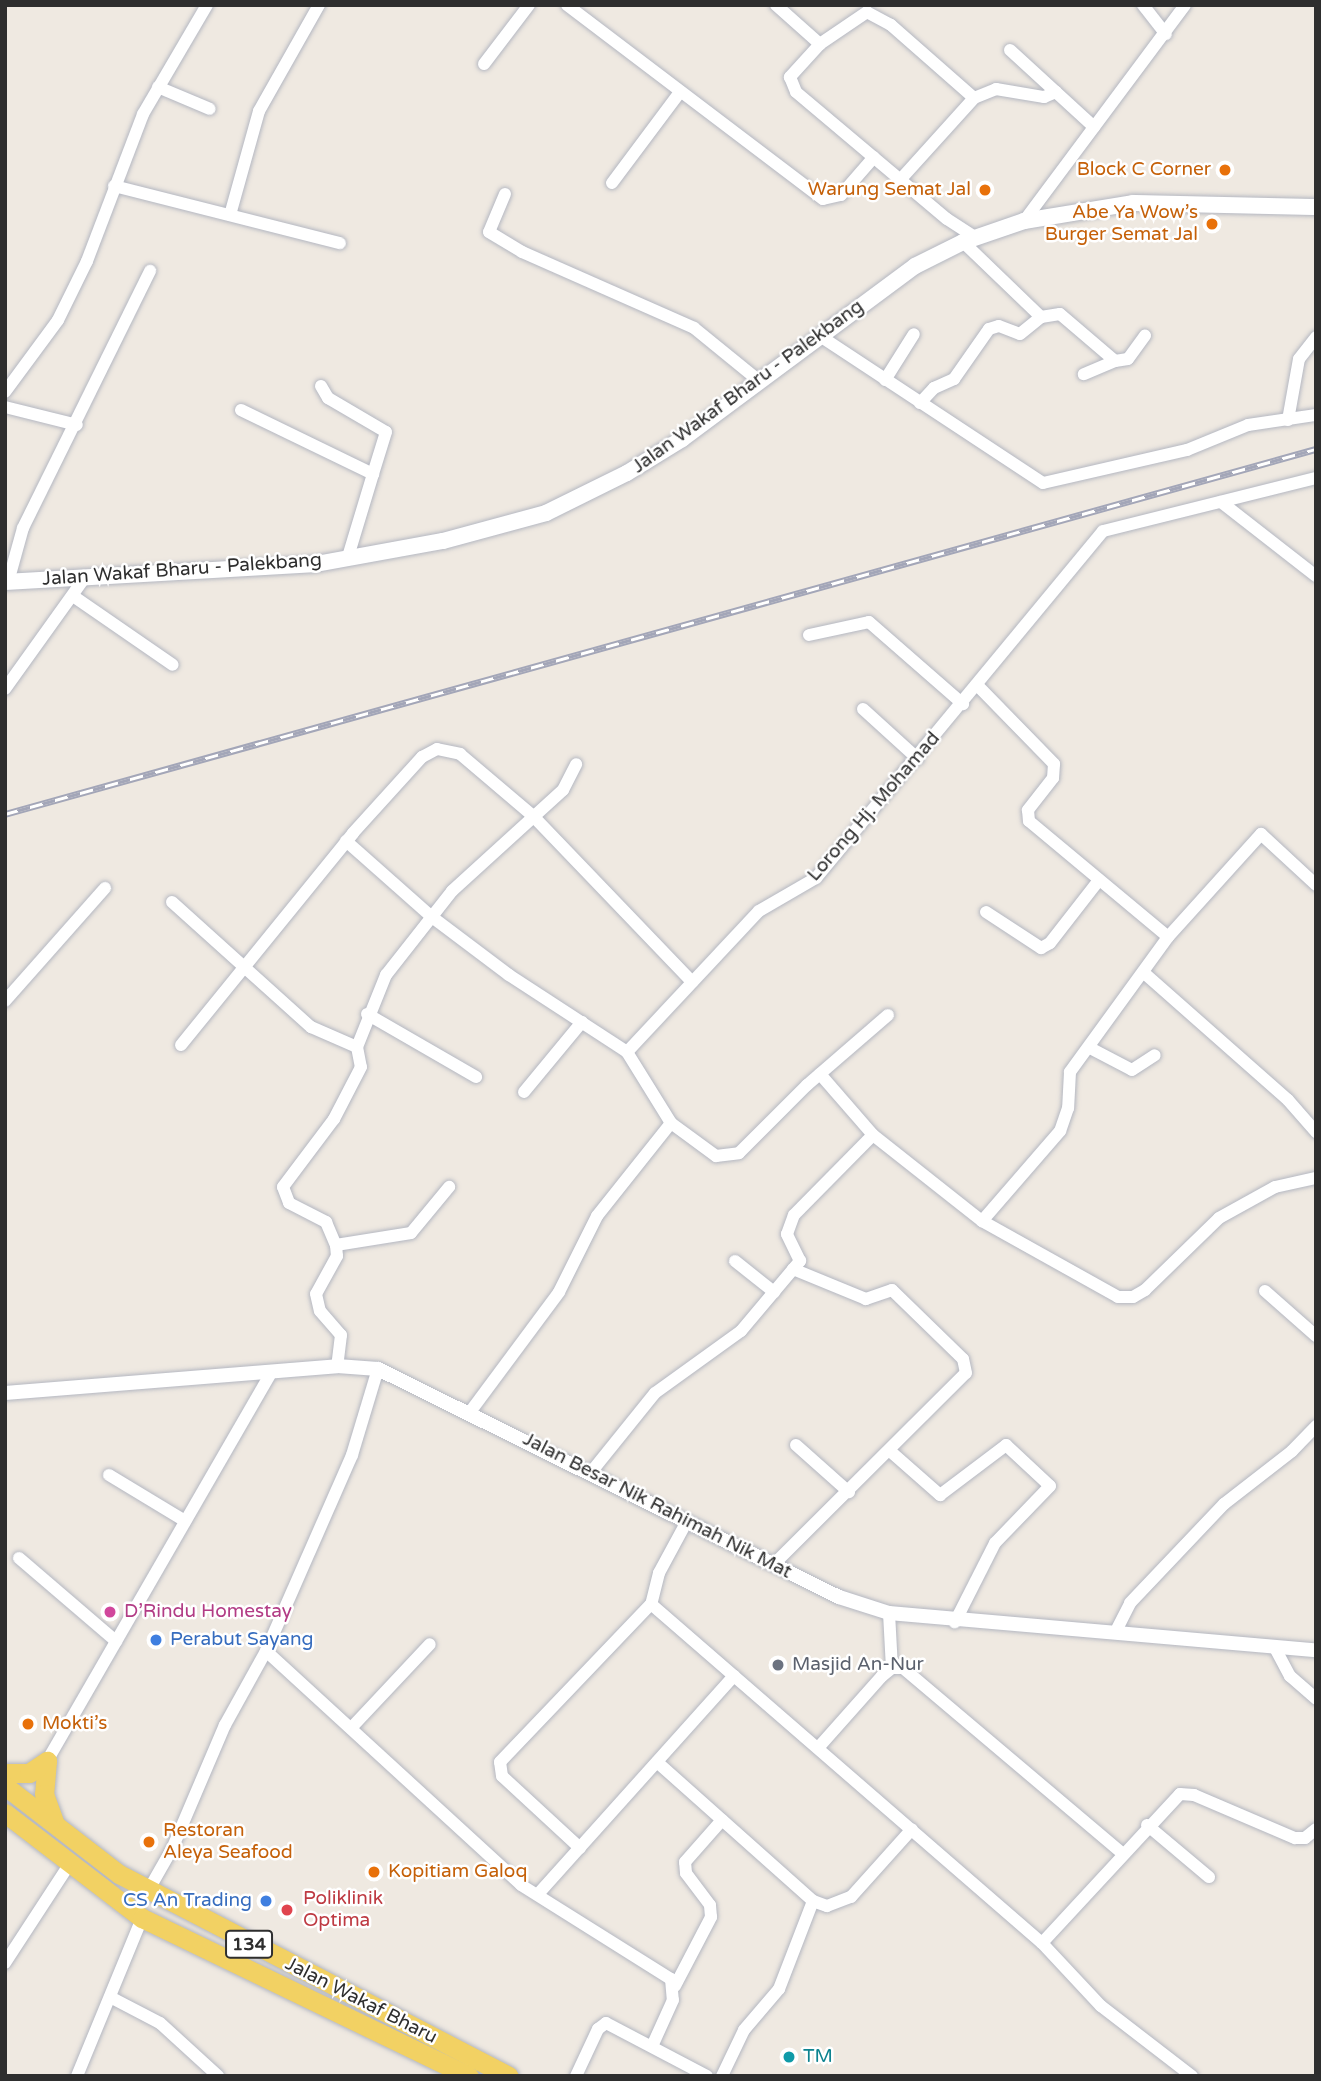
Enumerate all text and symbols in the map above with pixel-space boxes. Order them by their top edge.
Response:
place label: Block C Corner [1077,159,1211,181]
marker: Block C Corner [1217,162,1233,178]
place label: Warung Semat Jal [808,179,971,201]
marker: Warung Semat Jal [977,182,993,198]
place label: Abe Ya Wow’s Burger Semat Jal [1045,202,1198,246]
marker: Abe Ya Wow’s Burger Semat Jal [1204,216,1220,232]
street label: Jalan Wakaf Bharu - Palekbang [628,295,868,479]
street label: Jalan Wakaf Bharu - Palekbang [41,549,323,591]
street label: Lorong Hj. Mohamad [803,728,945,886]
street label: Jalan Besar Nik Rahimah Nik Mat [519,1428,795,1584]
place label: D’Rindu Homestay [124,1601,292,1623]
marker: D’Rindu Homestay [102,1604,118,1620]
place label: Perabut Sayang [170,1629,314,1651]
marker: Perabut Sayang [148,1632,164,1648]
place label: Masjid An-Nur [792,1654,924,1676]
marker: Masjid An-Nur [770,1657,786,1673]
place label: Mokti’s [42,1713,107,1735]
marker: Mokti’s [20,1716,36,1732]
place label: Restoran Aleya Seafood [163,1820,293,1864]
marker: Restoran Aleya Seafood [141,1834,157,1850]
place label: Kopitiam Galoq [388,1861,527,1883]
marker: Kopitiam Galoq [366,1864,382,1880]
place label: Poliklinik Optima [303,1888,383,1932]
place label: CS An Trading [123,1890,252,1912]
marker: CS An Trading [258,1893,274,1909]
marker: Poliklinik Optima [277,1900,297,1920]
road number: 134 [224,1930,274,1958]
street label: Jalan Wakaf Bharu [281,1953,441,2049]
place label: TM [803,2046,833,2068]
marker: TM [781,2049,797,2065]

